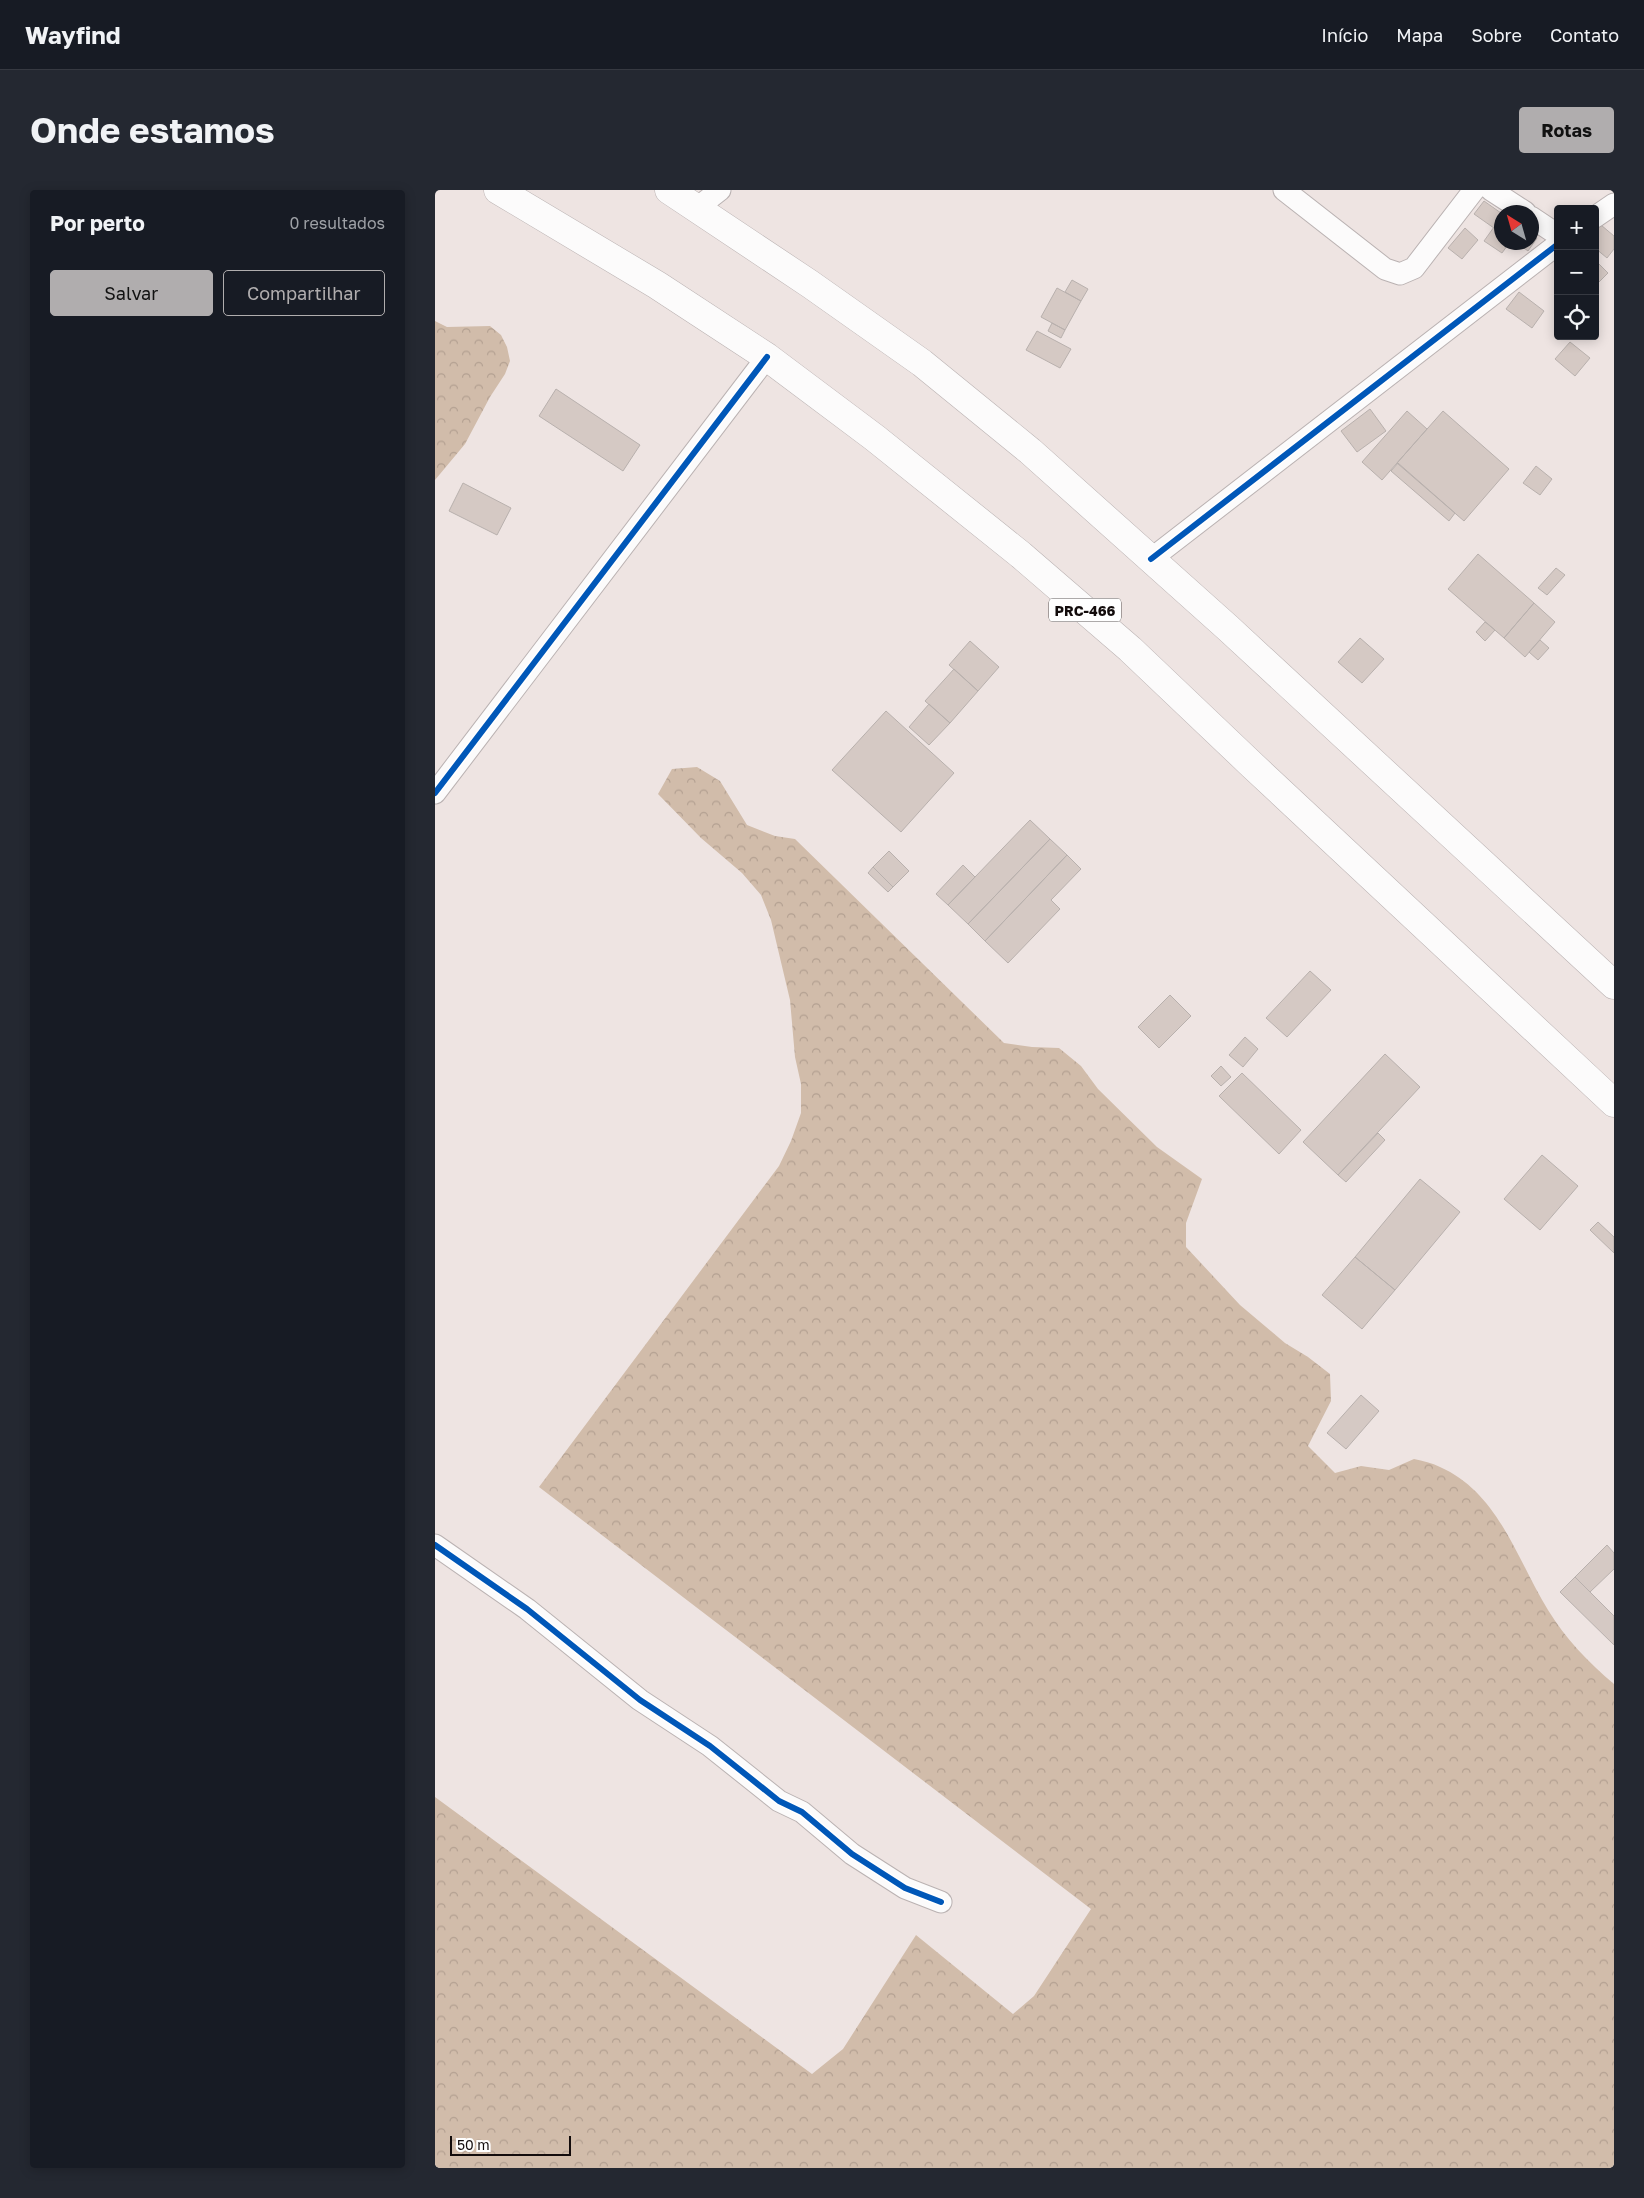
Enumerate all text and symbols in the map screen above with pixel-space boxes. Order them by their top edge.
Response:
text: Wayfind [25,20,121,49]
text: Início [1321,24,1368,46]
text: Mapa [1396,24,1443,46]
text: Sobre [1471,24,1522,46]
text: Contato [1550,24,1619,46]
button: Rotas [1519,107,1614,153]
text: Onde estamos [30,109,275,151]
north arrow [1494,205,1539,250]
map controls [1554,205,1599,340]
button: + [1554,205,1599,250]
text: Por perto [50,210,145,236]
text: 0 resultados [289,213,385,233]
button: − [1554,250,1599,295]
button: Salvar [50,270,213,316]
button: Compartilhar [223,270,385,316]
button: locate [1554,295,1599,340]
road number: PRC-466 [1049,598,1121,622]
scale bar [450,2133,571,2156]
text: 50 m [457,2136,490,2153]

